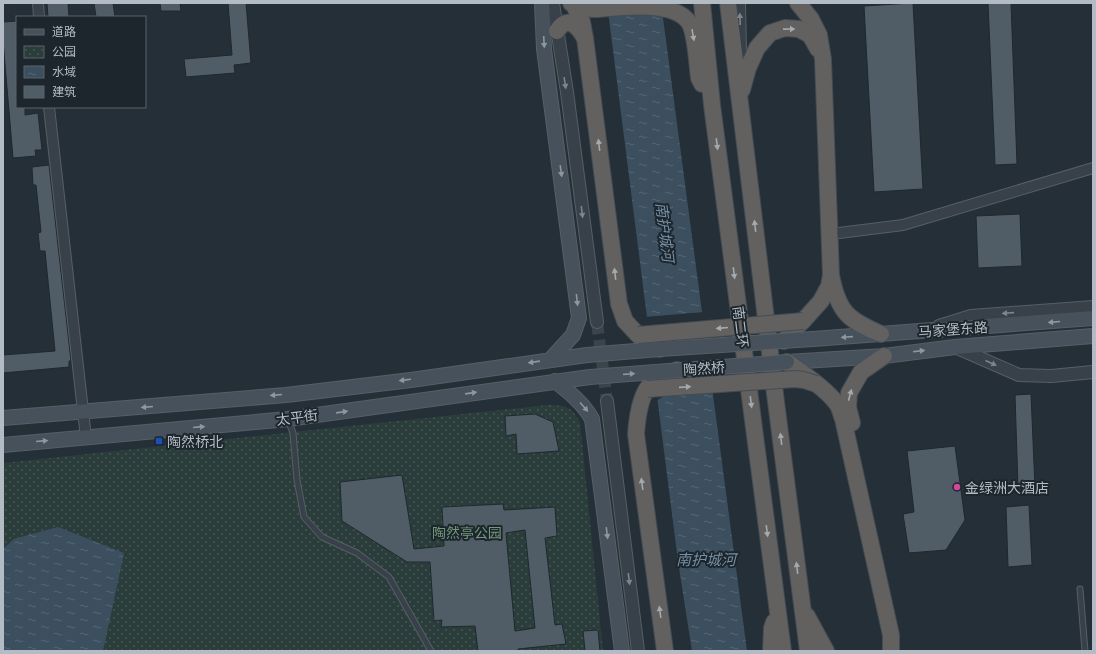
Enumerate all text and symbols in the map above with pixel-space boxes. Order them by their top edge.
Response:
one-way arrow [737,12,743,25]
legend [16,16,146,108]
text: 道路 [52,23,76,40]
one-way arrow [783,26,796,32]
one-way arrow [690,29,696,42]
one-way arrow [541,36,547,49]
text: 公园 [52,43,76,60]
text: 水域 [52,63,76,80]
one-way arrow [562,77,568,89]
text: 建筑 [52,83,76,100]
one-way arrow [714,138,721,150]
one-way arrow [596,139,602,152]
one-way arrow [557,165,564,177]
water label: 南护城河 [651,201,679,266]
one-way arrow [579,206,585,218]
one-way arrow [752,220,758,232]
one-way arrow [731,267,737,279]
one-way arrow [612,268,618,280]
one-way arrow [574,294,581,306]
street label: 南二环 [729,305,753,349]
one-way arrow [1002,310,1014,317]
street label: 马家堡东路 [917,317,989,341]
one-way arrow [1048,318,1060,325]
one-way arrow [716,324,728,331]
one-way arrow [841,333,853,340]
one-way arrow [913,348,926,355]
street label: 陶然桥 [682,357,726,379]
one-way arrow [528,359,540,365]
one-way arrow [985,361,997,367]
one-way arrow [623,370,635,377]
one-way arrow [399,377,412,383]
one-way arrow [679,383,691,390]
one-way arrow [847,388,853,400]
one-way arrow [465,390,477,396]
one-way arrow [270,392,282,399]
one-way arrow [748,396,754,408]
one-way arrow [579,402,588,412]
one-way arrow [141,403,153,410]
street label: 太平街 [275,405,319,429]
one-way arrow [336,409,348,415]
one-way arrow [193,424,205,431]
place label: 陶然桥北 [167,432,223,451]
one-way arrow [778,433,784,445]
marker: 陶然桥北 [154,436,164,446]
one-way arrow [36,438,48,445]
one-way arrow [639,477,646,490]
place label: 金绿洲大酒店 [965,478,1049,497]
marker: 金绿洲大酒店 [952,482,962,492]
park label: 陶然亭公园 [432,523,502,542]
one-way arrow [764,525,770,537]
one-way arrow [604,527,611,539]
water label: 南护城河 [676,549,739,570]
one-way arrow [794,562,800,574]
one-way arrow [626,573,632,585]
one-way arrow [657,606,663,618]

